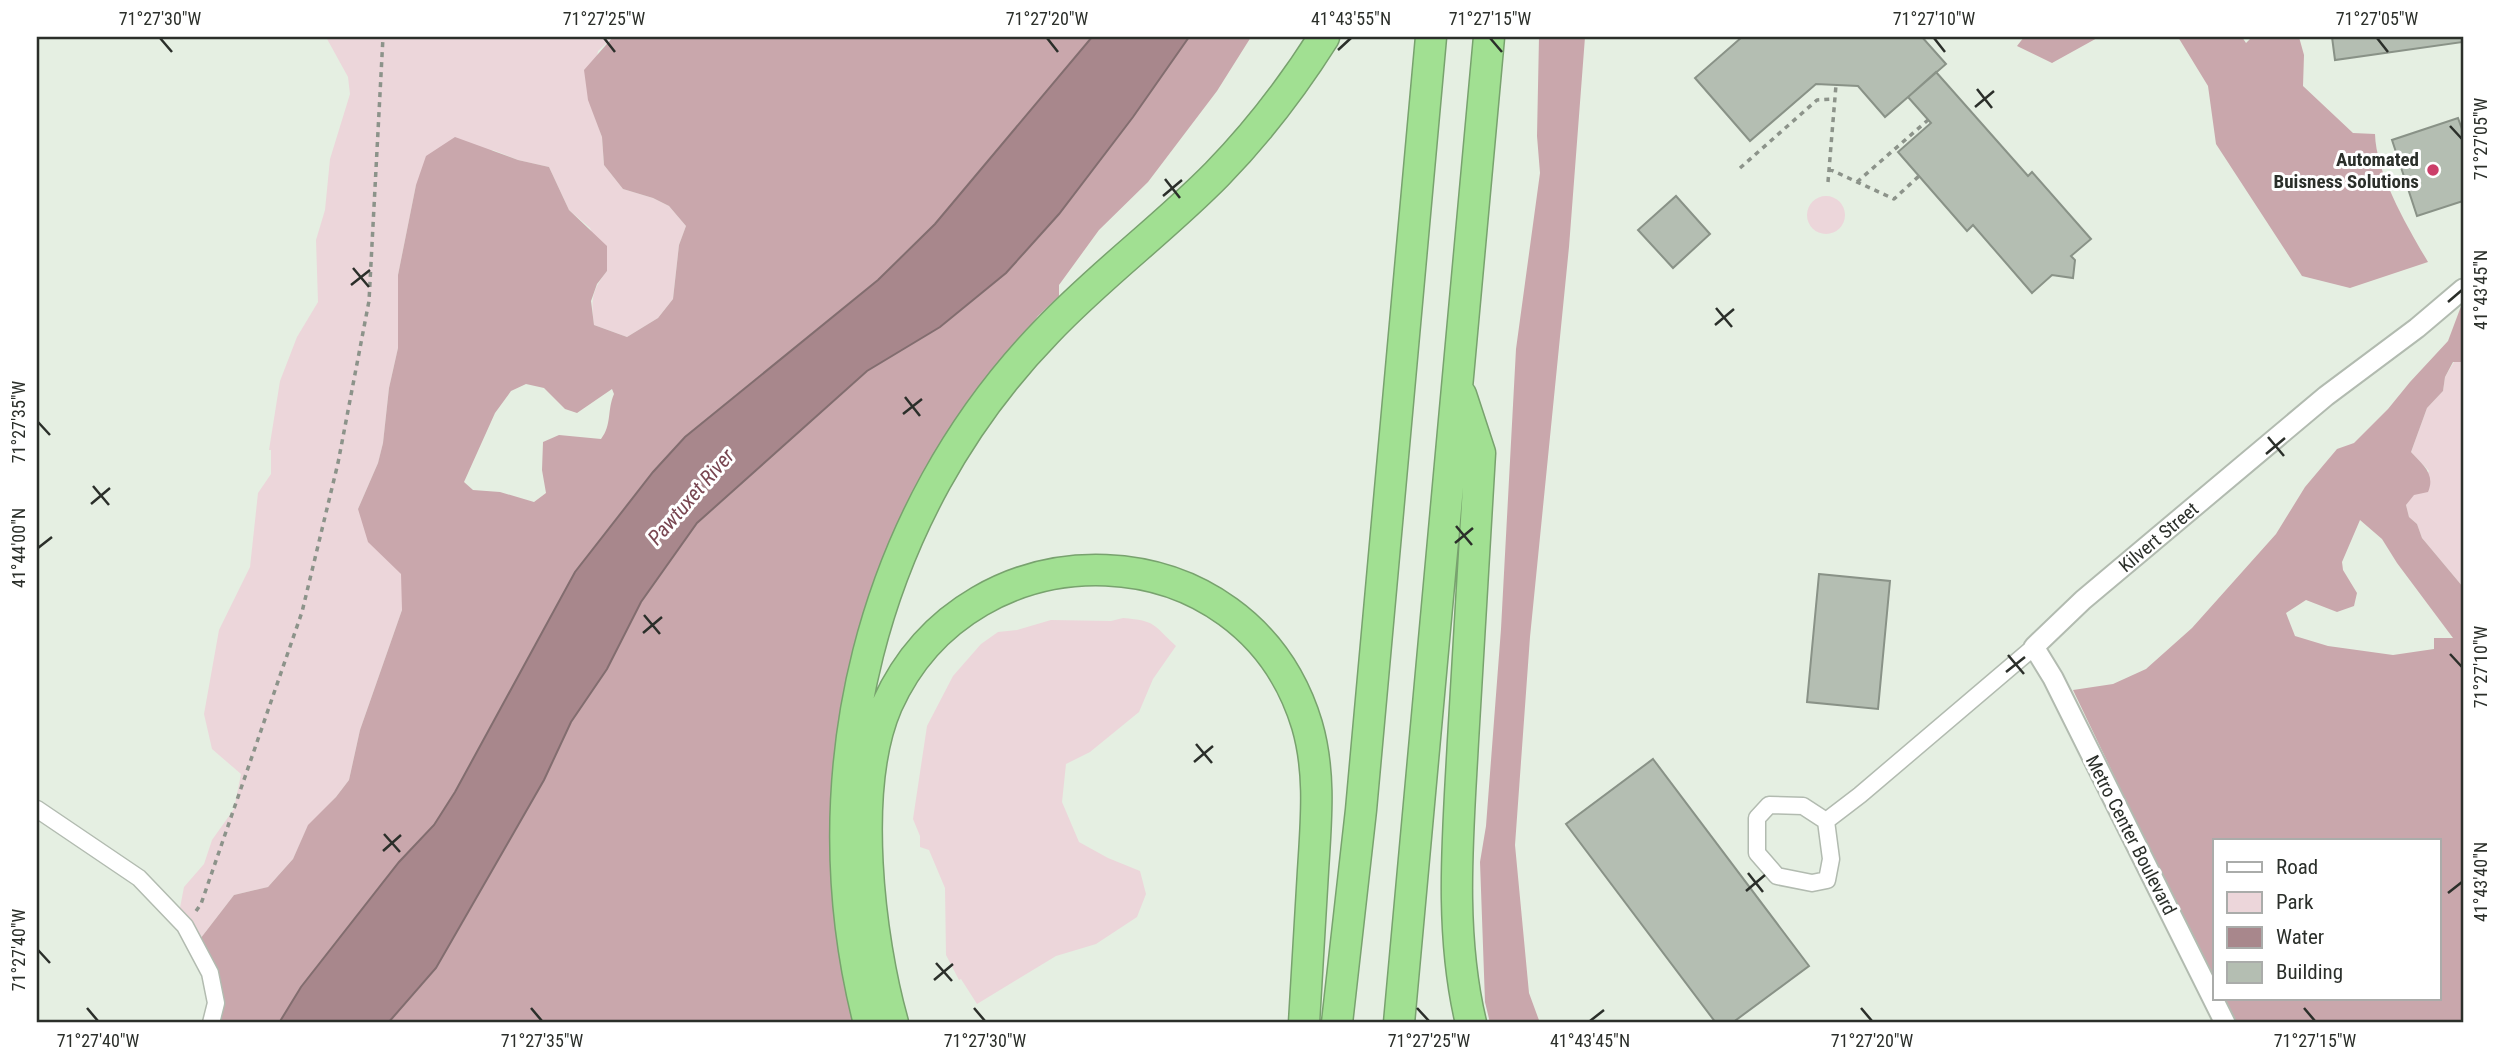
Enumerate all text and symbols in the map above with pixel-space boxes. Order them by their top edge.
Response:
text: 71°27'30"W [119,8,202,29]
text: 71°27'25"W [563,8,646,29]
text: 71°27'20"W [1006,8,1089,29]
text: 41°43'55"N [1311,8,1391,29]
text: 71°27'15"W [1449,8,1532,29]
text: 71°27'10"W [1893,8,1976,29]
text: 71°27'05"W [2336,8,2419,29]
text: 71°27'05"W [2470,97,2491,180]
place label: Automated Buisness Solutions [2274,148,2419,193]
marker: Automated Buisness Solutions [2425,162,2441,178]
text: 41°43'45"N [2470,250,2491,330]
text: 71°27'35"W [8,380,29,463]
water label: Pawtuxet River [643,444,740,550]
street label: Kilvert Street [2114,497,2203,577]
text: 41°44'00"N [8,508,29,588]
text: 71°27'10"W [2470,625,2491,708]
street label: Metro Center Boulevard [2081,751,2181,919]
legend [2213,839,2440,1000]
text: 41°43'40"N [2470,842,2491,922]
text: Road [2276,855,2318,879]
text: Park [2276,890,2314,914]
text: 71°27'40"W [8,908,29,991]
text: Water [2276,925,2324,949]
text: Building [2276,960,2343,984]
text: 71°27'40"W [57,1030,140,1051]
text: 71°27'35"W [501,1030,584,1051]
text: 71°27'30"W [944,1030,1027,1051]
text: 71°27'25"W [1388,1030,1471,1051]
text: 41°43'45"N [1550,1030,1630,1051]
text: 71°27'20"W [1831,1030,1914,1051]
text: 71°27'15"W [2274,1030,2357,1051]

